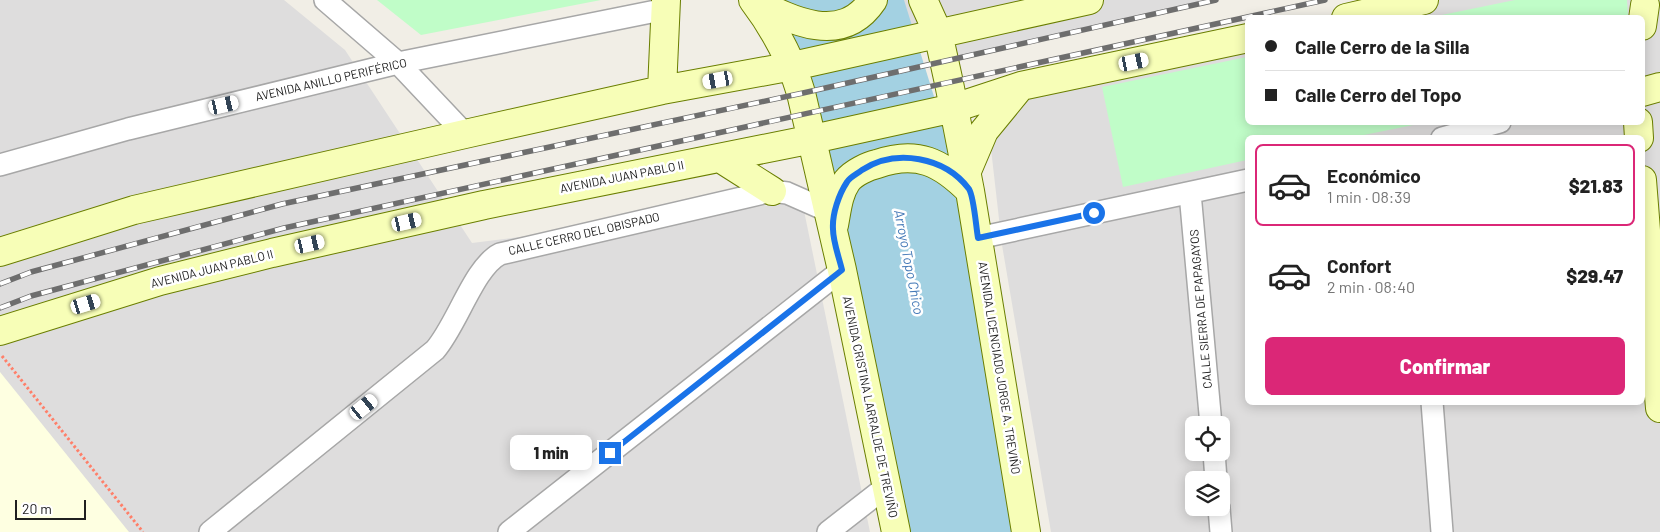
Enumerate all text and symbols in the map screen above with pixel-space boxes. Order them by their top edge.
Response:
text: Calle Cerro de la Silla [1295,35,1469,58]
car [1117,52,1150,72]
street label: AVENIDA ANILLO PERIFÉRICO [254,55,408,103]
car [701,70,734,90]
text: Calle Cerro del Topo [1295,83,1462,106]
car [207,94,240,116]
street label: AVENIDA JUAN PABLO II [559,157,685,195]
icon: car [1267,163,1312,208]
text: Económico [1327,164,1421,187]
text: $21.83 [1569,174,1623,197]
text: 1 min · 08:39 [1327,187,1411,206]
route start [1083,202,1105,224]
water label: Arroyo Topo Chico [891,208,928,316]
street label: CALLE CERRO DEL OBISPADO [507,209,661,257]
car [390,211,423,233]
street label: CALLE SIERRA DE PAPAGAYOS [1186,229,1214,389]
car [293,233,326,255]
street label: AVENIDA JUAN PABLO II [149,246,274,290]
icon: car [1267,253,1312,298]
text: Confort [1327,254,1391,277]
street label: AVENIDA LICENCIADO JORGE A. TREVIÑO [976,260,1024,475]
text: $29.47 [1566,264,1623,287]
text: 2 min · 08:40 [1327,277,1415,296]
car [69,292,102,316]
street label: AVENIDA CRISTINA LARRALDE DE TREVIÑO [841,295,901,519]
button: Confirmar [1265,337,1625,395]
car [347,392,380,422]
map controls [1185,416,1230,516]
button: locate [1185,416,1230,461]
callout: 1 min [510,436,592,470]
route end [599,442,621,464]
text: 1 min [533,443,569,462]
button: layers [1185,471,1230,516]
scale bar [15,497,86,520]
text: 20 m [22,500,52,517]

